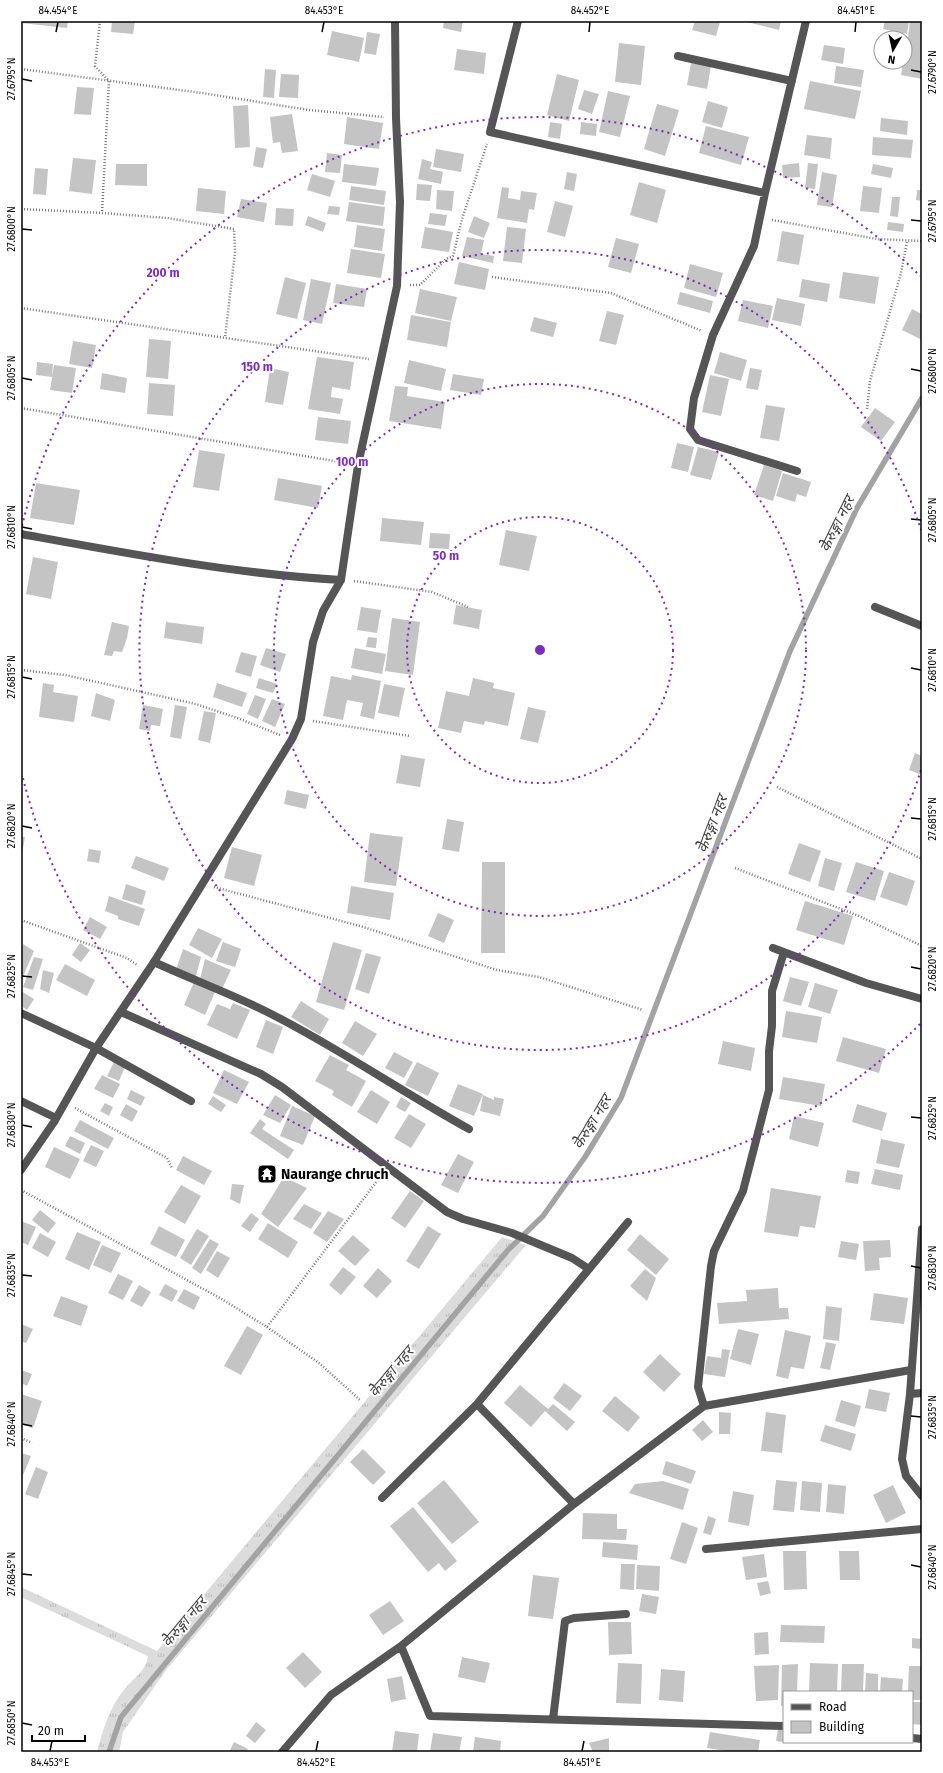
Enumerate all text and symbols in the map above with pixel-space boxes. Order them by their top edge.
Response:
text: 84.454°E [38,5,78,17]
text: 84.453°E [305,5,343,17]
text: 84.452°E [571,5,609,17]
text: 84.451°E [837,5,875,17]
north arrow [873,30,913,70]
text: 27.6790°N [927,50,939,94]
text: N [887,52,896,66]
text: 27.6795°N [6,57,18,101]
text: 27.6795°N [927,199,939,243]
text: 27.6800°N [6,206,18,252]
text: 200 m [146,266,180,280]
text: 27.6800°N [927,348,939,394]
text: 27.6805°N [6,356,18,400]
text: 150 m [241,360,273,374]
text: 100 m [336,455,368,469]
water label: केेरुङ्गा नहर [816,490,860,555]
text: 27.6805°N [927,498,939,542]
text: 27.6810°N [6,505,18,549]
text: 50 m [433,549,459,563]
centre of rings [533,643,547,657]
text: 27.6810°N [927,648,939,692]
text: 27.6815°N [6,655,18,699]
water label: केेरुङ्गा नहर [693,790,732,855]
text: 27.6815°N [927,797,939,841]
text: 27.6820°N [6,804,18,848]
text: 27.6820°N [927,947,939,991]
text: 27.6825°N [6,954,18,998]
water label: केेरुङ्गा नहर [569,1089,617,1152]
text: 27.6825°N [927,1096,939,1140]
text: 27.6830°N [6,1102,18,1148]
temple icon: Naurange chruch [256,1163,278,1185]
place label: Naurange chruch [281,1166,388,1183]
text: 27.6830°N [927,1245,939,1291]
text: 27.6835°N [6,1253,18,1297]
water label: केेरुङ्गा नहर [365,1341,419,1401]
text: 27.6835°N [927,1395,939,1439]
text: 27.6840°N [6,1401,18,1447]
text: 27.6840°N [927,1544,939,1590]
text: 27.6845°N [6,1552,18,1596]
water label: केेरुङ्गा नहर [158,1591,212,1651]
legend [783,1691,913,1743]
text: 27.6850°N [6,1700,18,1746]
text: Road [819,1700,847,1714]
scale bar [32,1717,85,1743]
text: Building [819,1720,865,1734]
text: 20 m [38,1724,64,1738]
text: 84.453°E [31,1757,69,1769]
text: 84.452°E [297,1757,335,1769]
text: 84.451°E [563,1757,601,1769]

